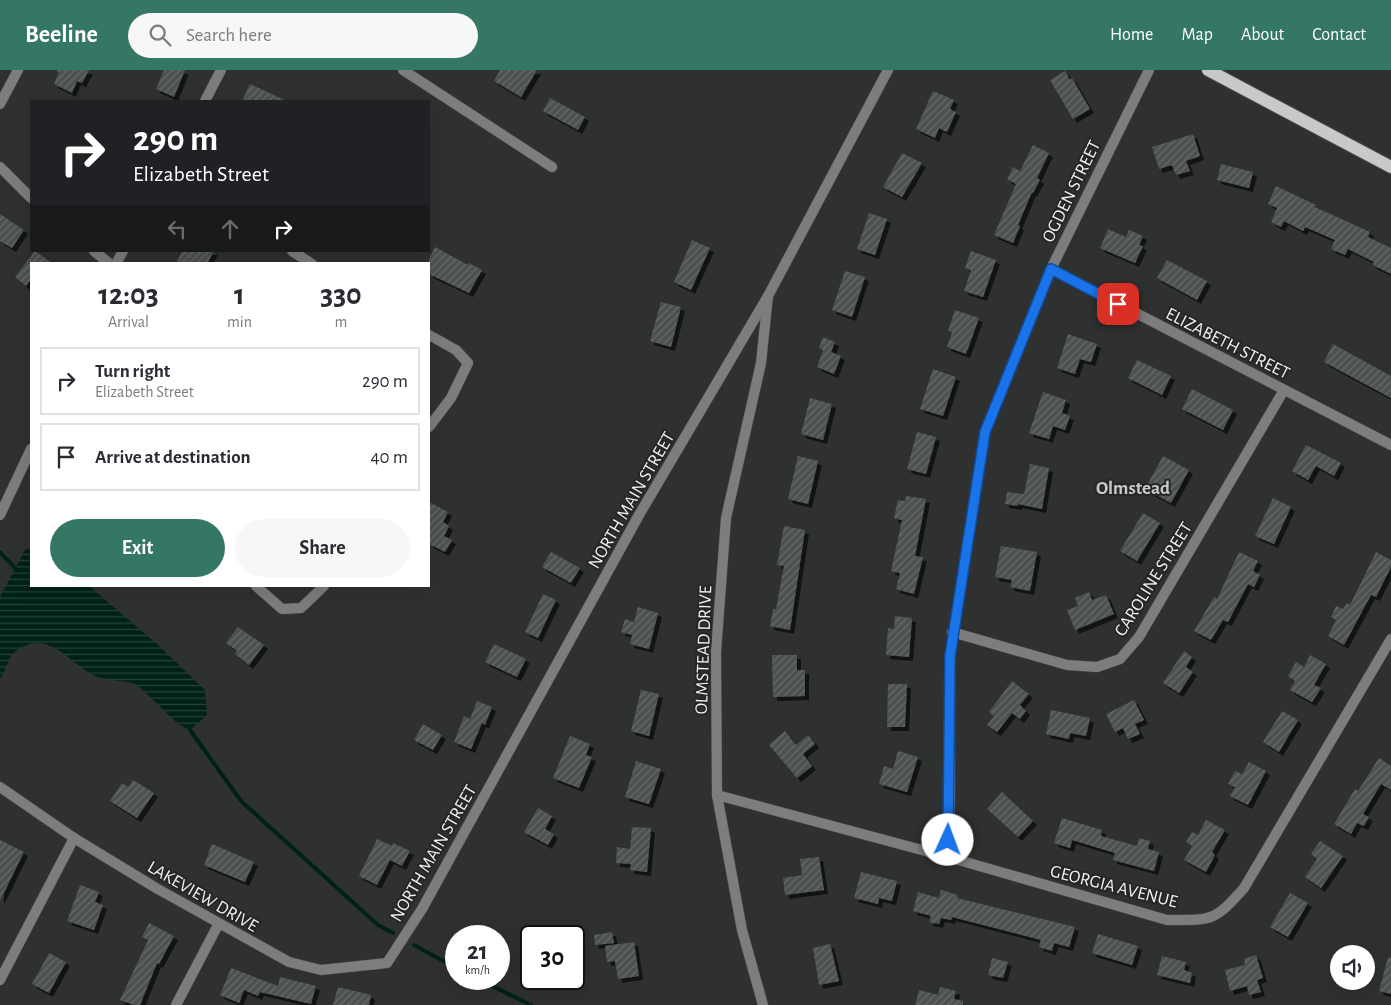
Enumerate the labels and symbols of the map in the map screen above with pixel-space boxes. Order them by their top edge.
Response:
street label: OGDEN STREET [1039,137,1104,245]
pin [1097,283,1139,325]
street label: ELIZABETH STREET [1163,305,1293,383]
street label: NORTH MAIN STREET [585,429,678,572]
district label: Olmstead [1096,479,1170,498]
street label: CAROLINE STREET [1112,519,1196,640]
street label: OLMSTEAD DRIVE [693,585,715,715]
street label: NORTH MAIN STREET [387,782,480,925]
position arrow [921,813,973,865]
street label: LAKEVIEW DRIVE [144,858,261,936]
street label: GEORGIA AVENUE [1048,862,1180,912]
speed limit sign: 30 [520,925,585,990]

